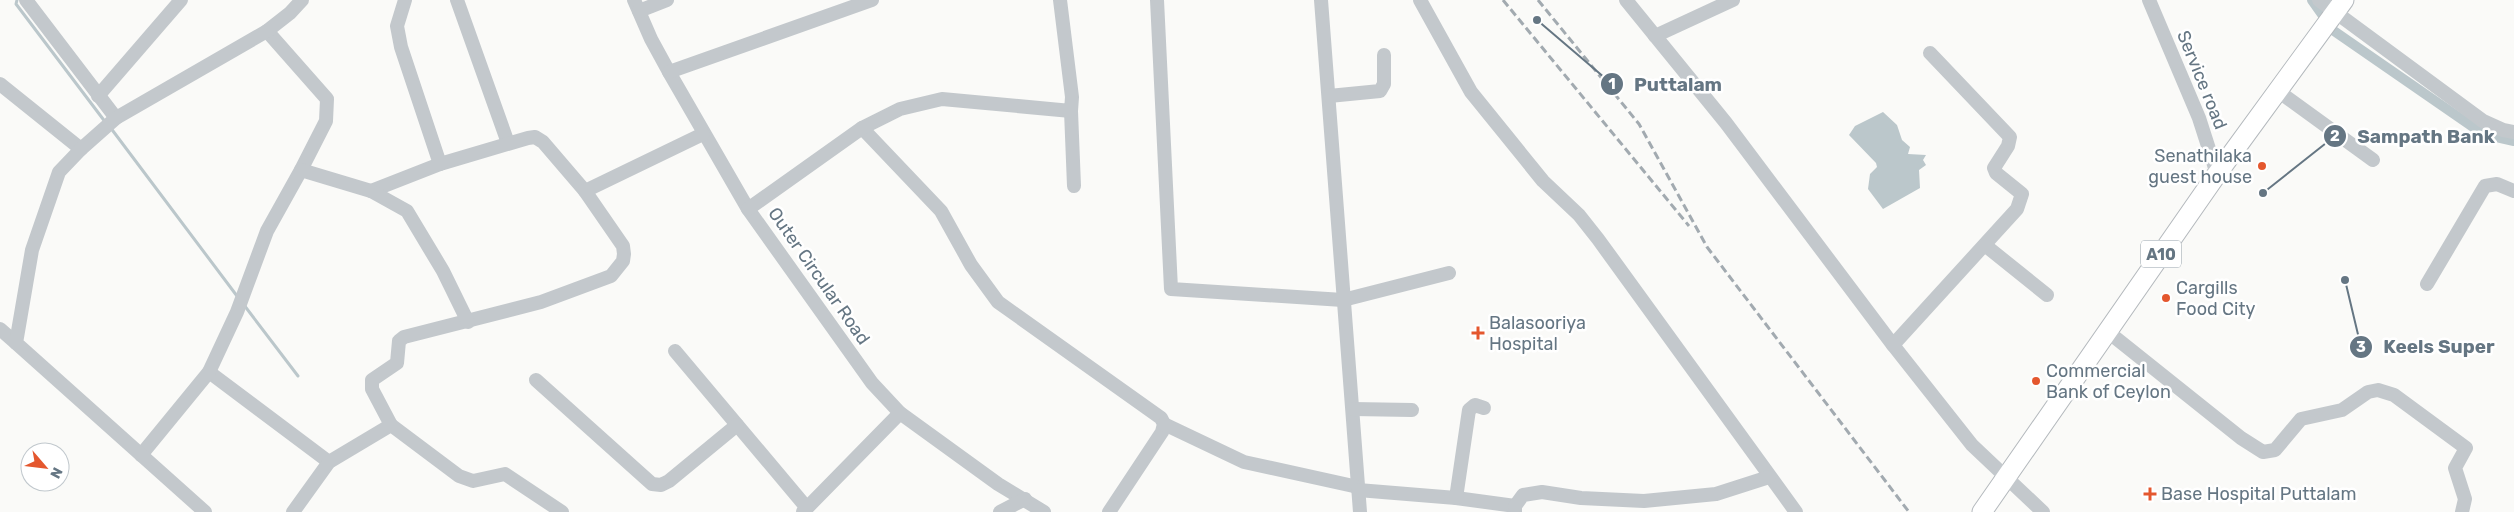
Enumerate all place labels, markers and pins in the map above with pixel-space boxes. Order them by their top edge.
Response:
callout: Puttalam [1599,67,1732,101]
callout: Sampath Bank [2322,119,2505,153]
place label: Senathilaka guest house [2148,145,2252,188]
marker: Senathilaka guest house [2256,160,2268,172]
place label: Cargills Food City [2176,277,2255,320]
marker: Cargills Food City [2160,292,2172,304]
place label: Balasooriya Hospital [1489,312,1586,355]
marker: Balasooriya Hospital [1471,326,1485,340]
callout: Keels Super [2348,330,2505,364]
place label: Commercial Bank of Ceylon [2046,360,2171,403]
marker: Commercial Bank of Ceylon [2030,375,2042,387]
place label: Base Hospital Puttalam [2161,483,2357,505]
marker: Base Hospital Puttalam [2143,487,2157,501]

